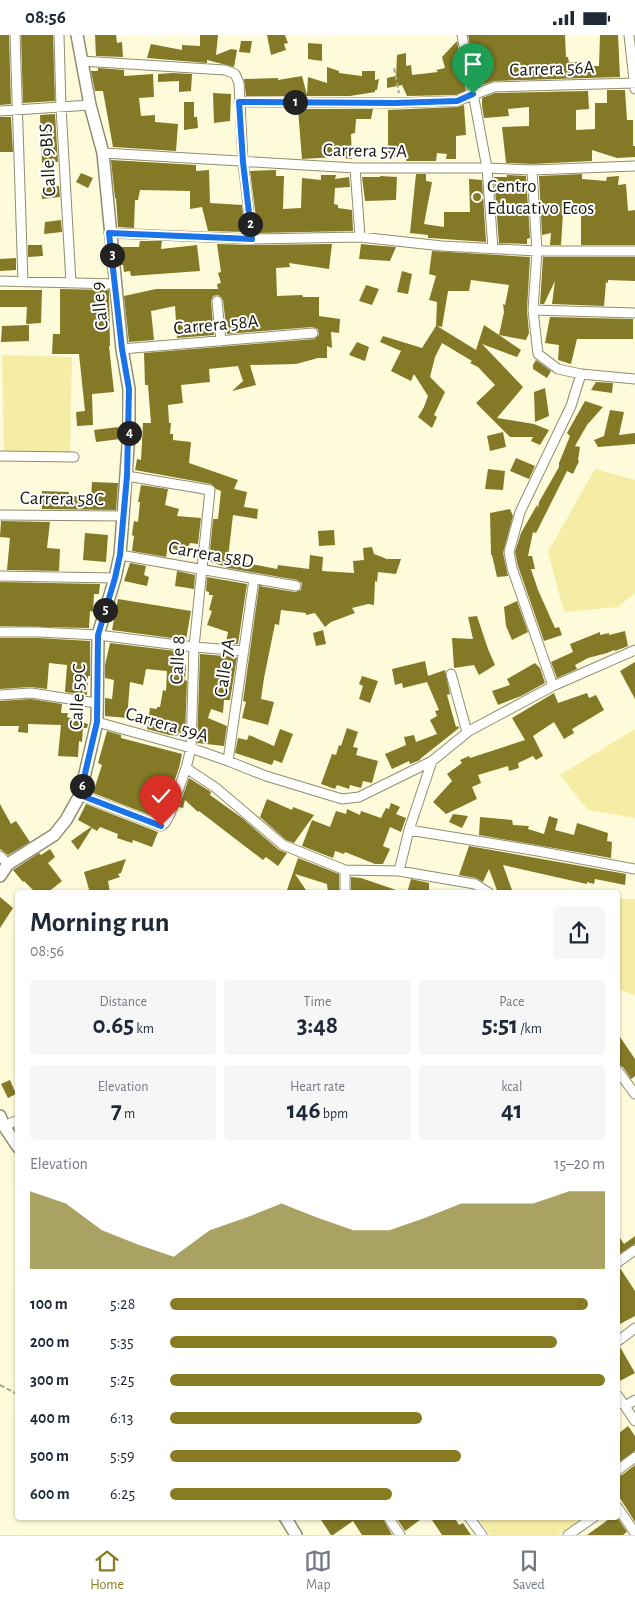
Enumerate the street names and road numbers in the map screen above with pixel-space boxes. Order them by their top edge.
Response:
street label: Carrera 56A [509,58,595,80]
street label: Calle 9BIS [37,123,59,197]
street label: Carrera 57A [323,141,407,161]
street label: Calle 9 [88,281,112,331]
street label: Carrera 58A [173,312,259,338]
street label: Carrera 58C [20,489,104,509]
street label: Carrera 58D [167,538,255,572]
street label: Calle 8 [167,635,189,685]
street label: Calle 7A [211,638,239,698]
street label: Calle 59C [67,663,89,731]
street label: Carrera 59A [123,704,211,746]

